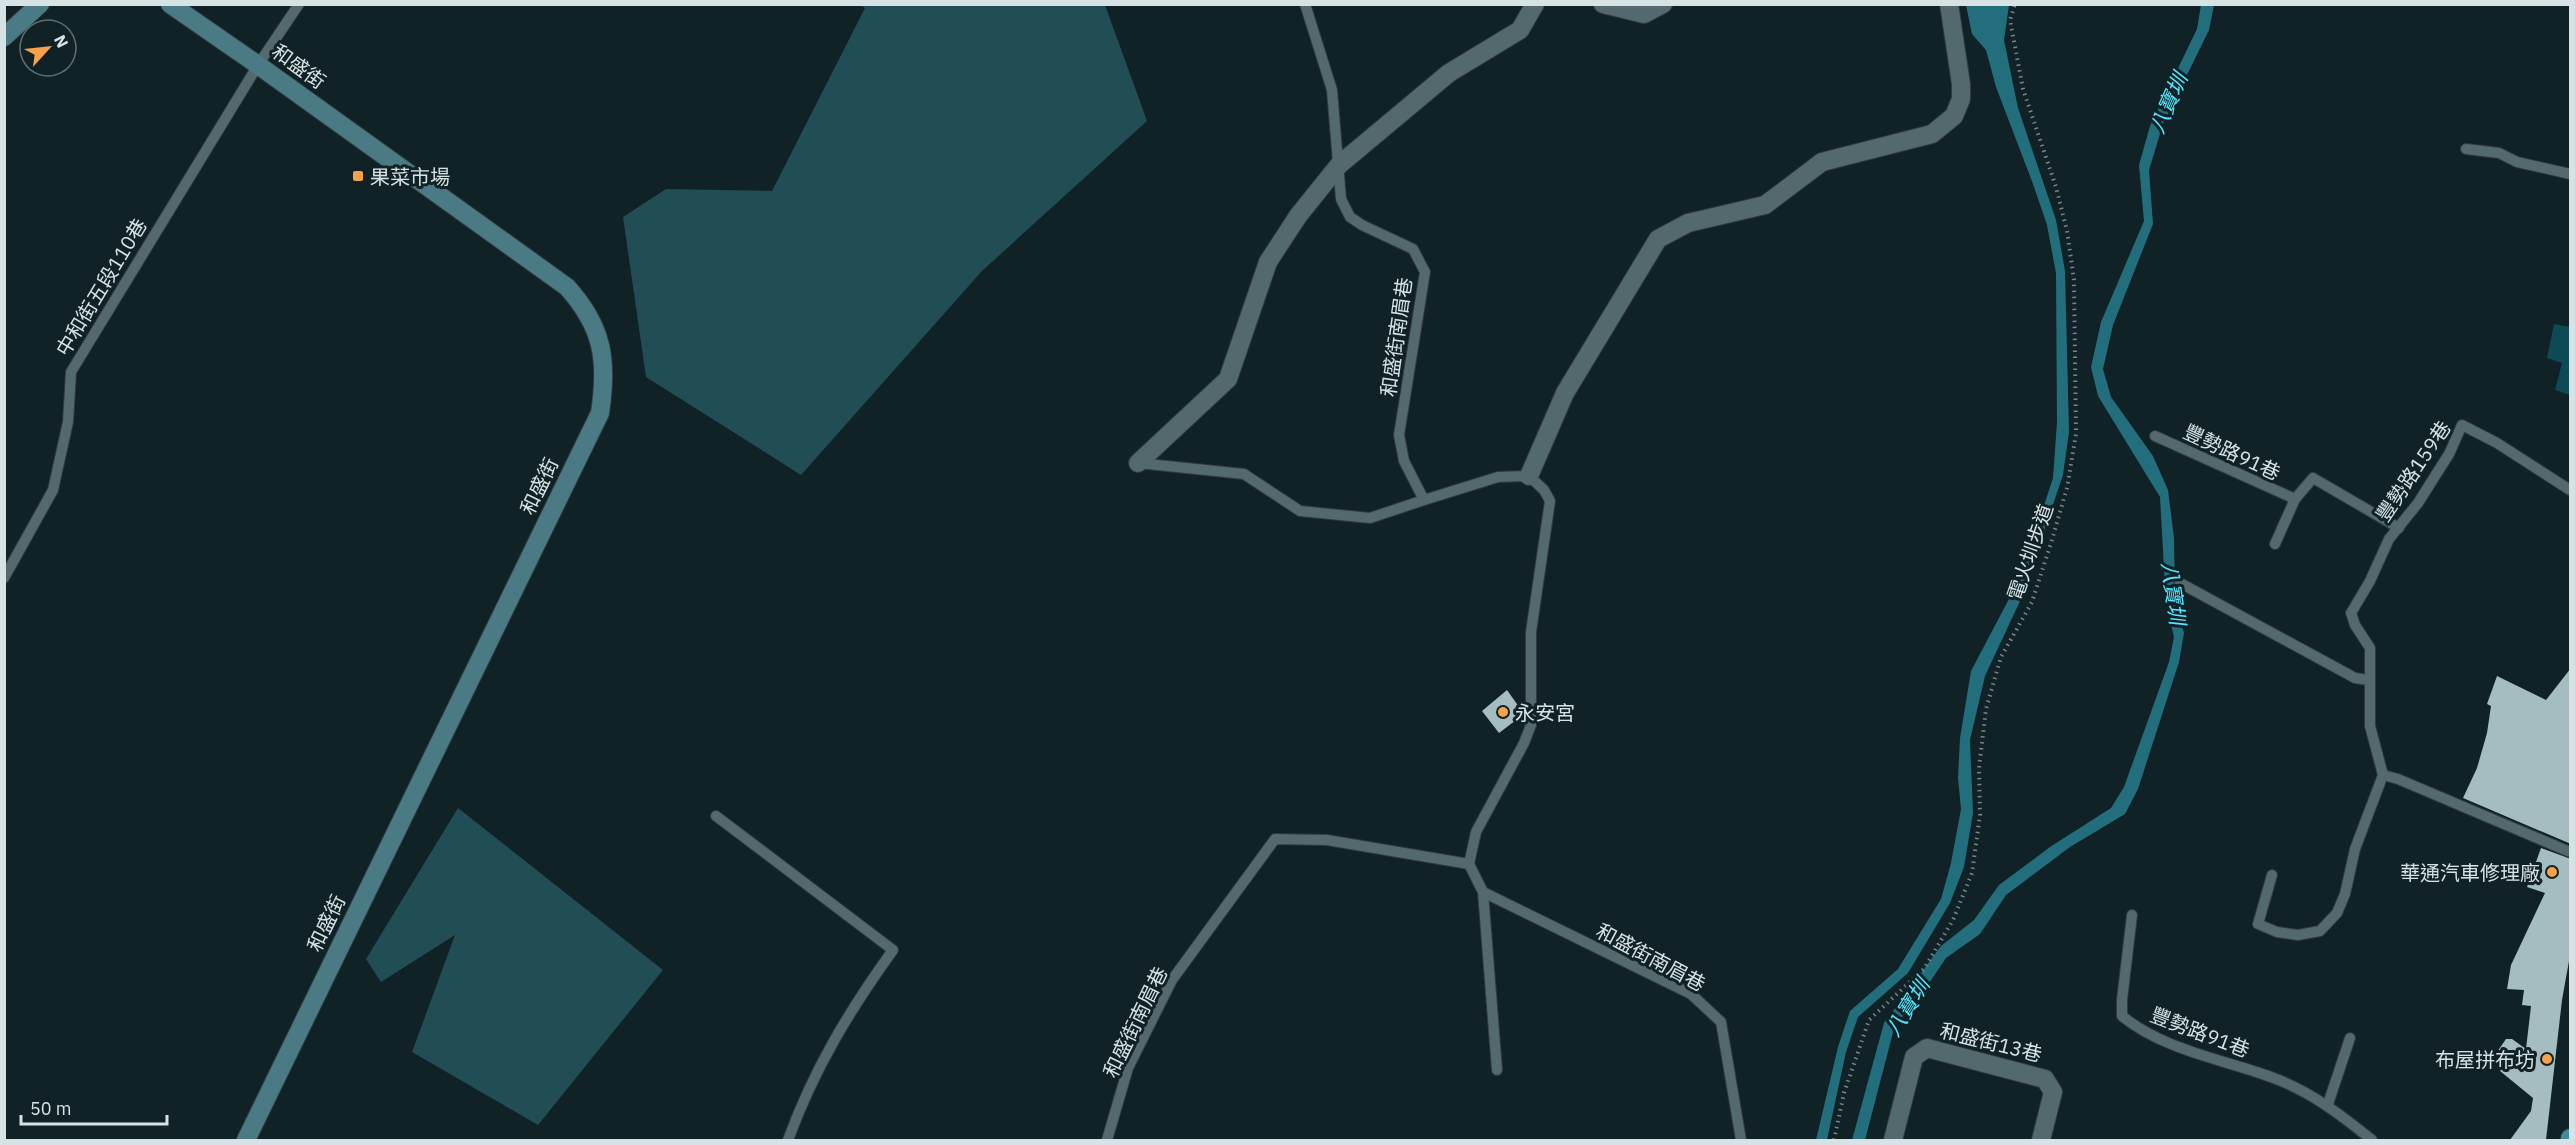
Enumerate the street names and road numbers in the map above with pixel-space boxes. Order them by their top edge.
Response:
street label: 和盛街 [267,37,331,95]
street label: 中和街五段110巷 [49,213,153,361]
street label: 和盛街南眉巷 [1374,276,1418,398]
street label: 豐勢路159巷 [2369,415,2457,527]
street label: 豐勢路91巷 [2179,418,2285,486]
street label: 和盛街 [514,453,564,519]
street label: 電火圳步道 [2001,500,2059,604]
street label: 和盛街 [301,890,351,956]
street label: 和盛街南眉巷 [1592,917,1710,997]
street label: 和盛街南眉巷 [1097,962,1173,1082]
street label: 豐勢路91巷 [2147,1001,2253,1063]
street label: 和盛街13巷 [1937,1016,2045,1068]

